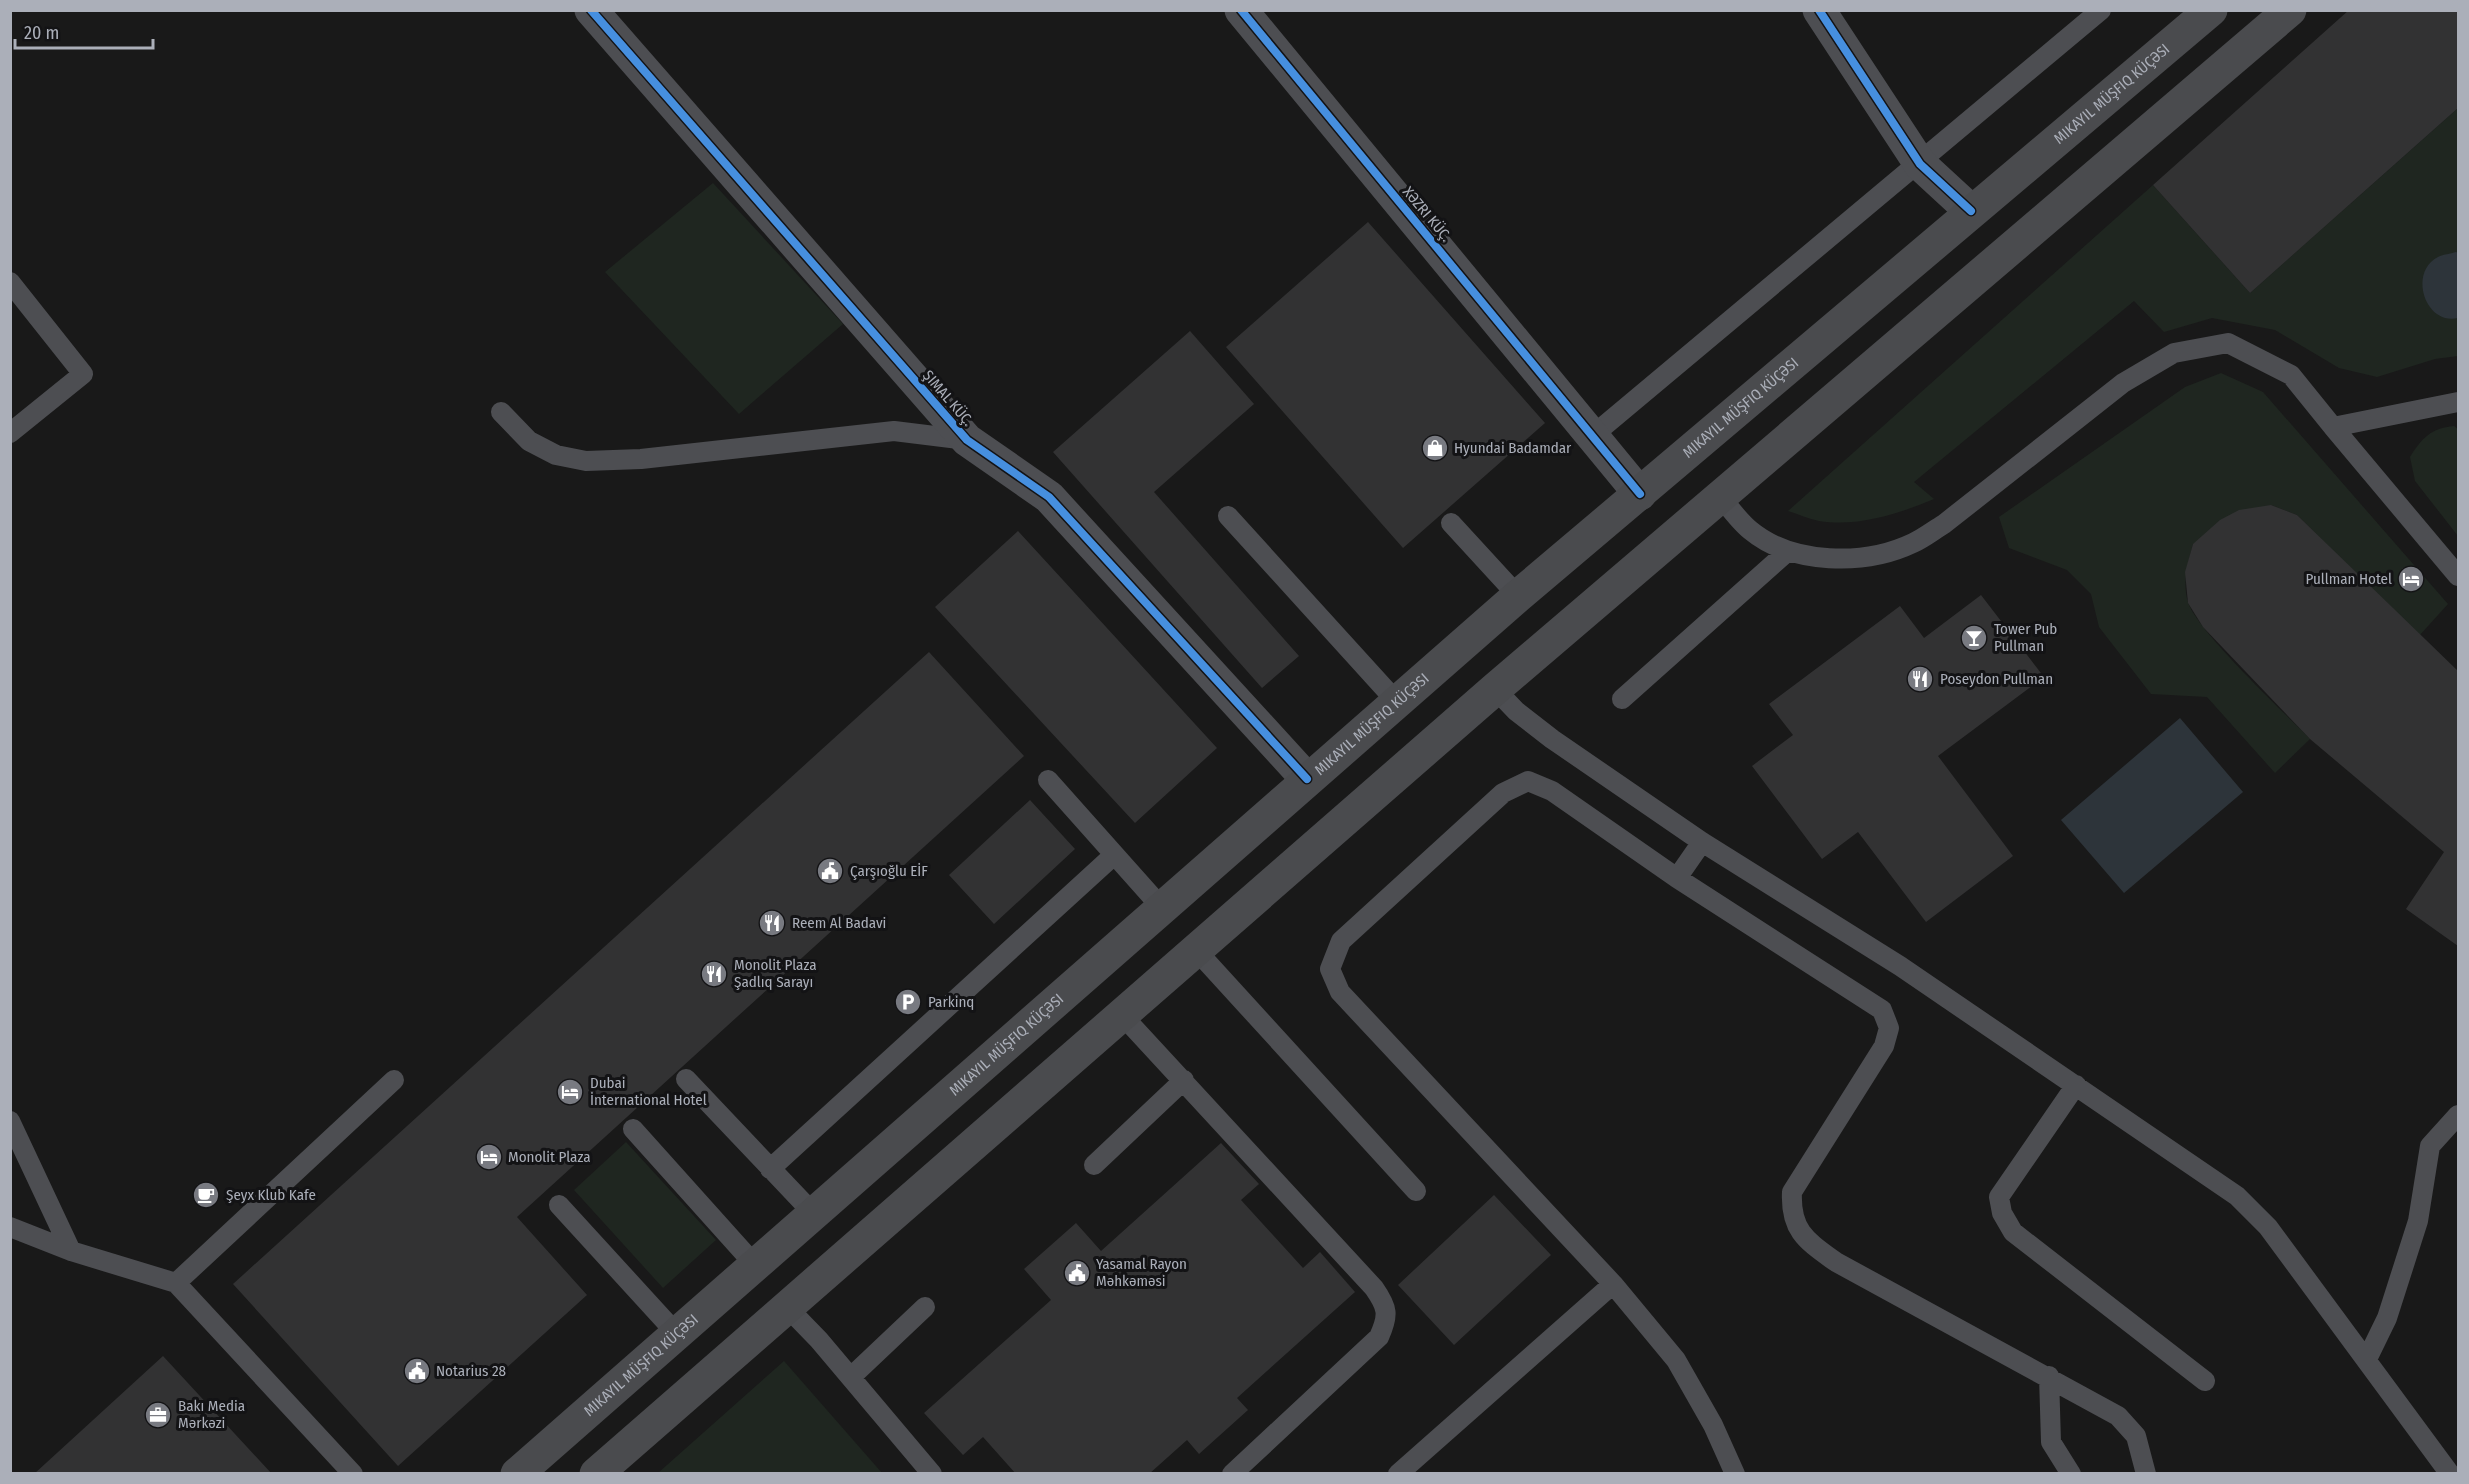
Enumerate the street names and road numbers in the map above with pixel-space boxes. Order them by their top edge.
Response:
street label: MIKAYIL MÜŞFIQ KÜÇƏSI [2050,40,2173,148]
street label: XƏZRI KÜÇ. [1399,183,1455,245]
street label: MIKAYIL MÜŞFIQ KÜÇƏSI [1679,354,1802,462]
street label: ŞIMAL KÜÇ. [919,367,977,429]
street label: MIKAYIL MÜŞFIQ KÜÇƏSI [1311,669,1433,779]
street label: MIKAYIL MÜŞFIQ KÜÇƏSI [946,990,1067,1100]
street label: MIKAYIL MÜŞFIQ KÜÇƏSI [580,1310,702,1420]

